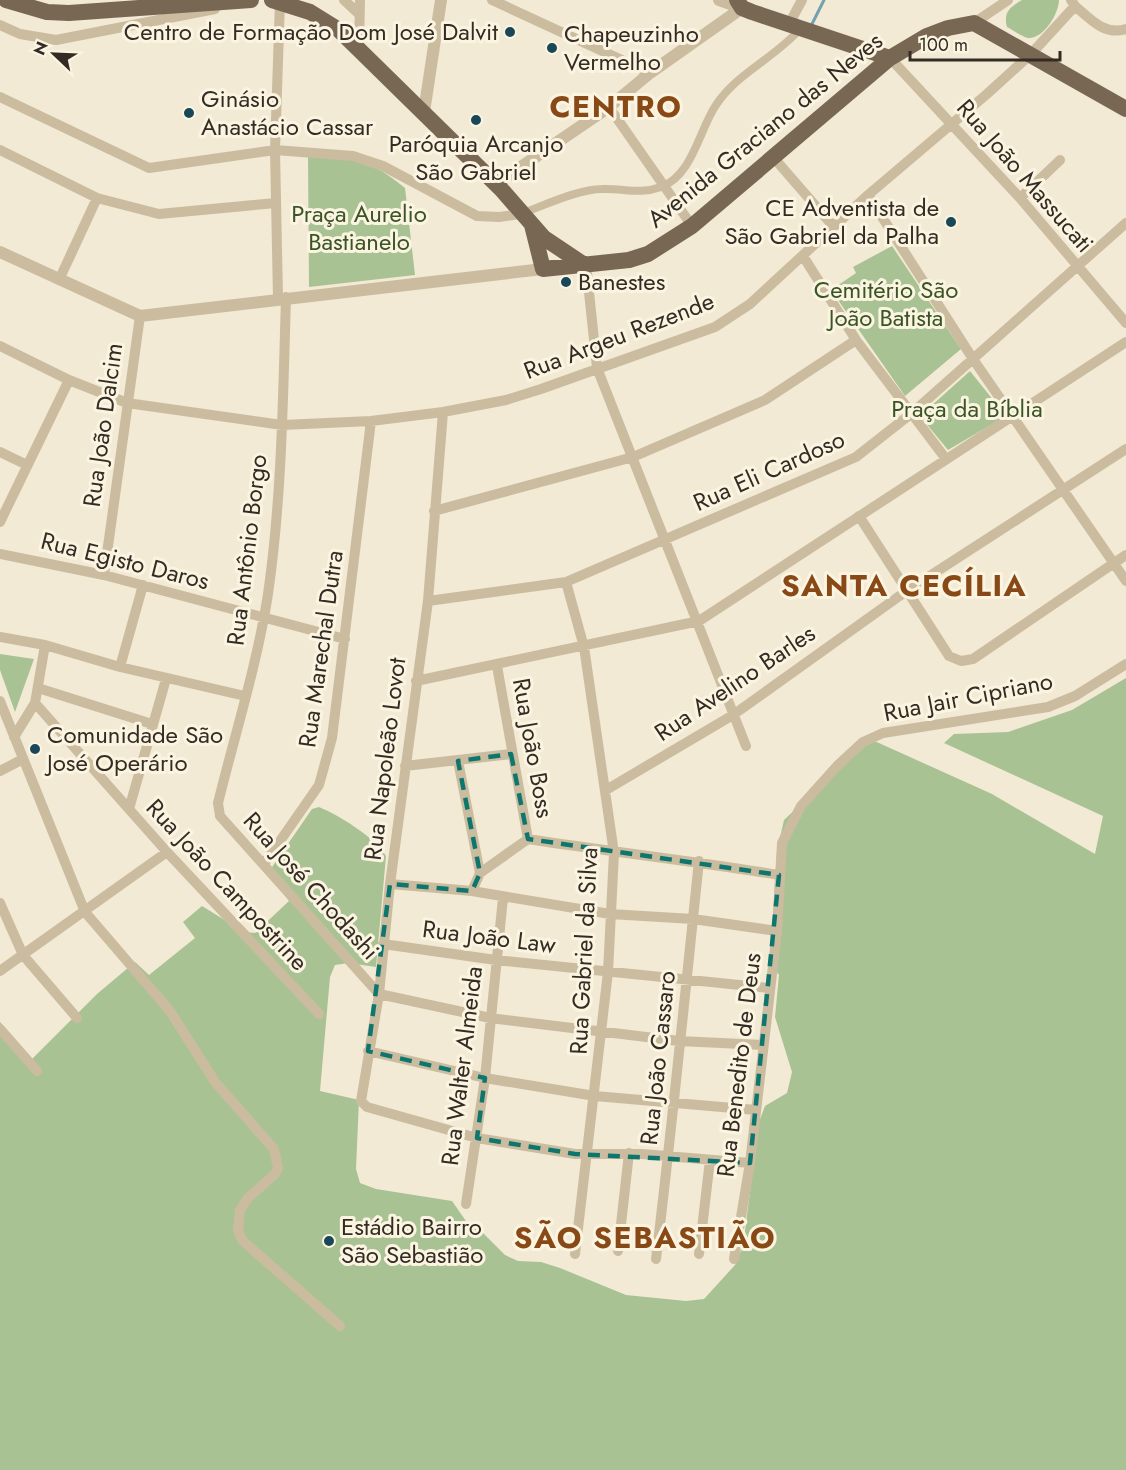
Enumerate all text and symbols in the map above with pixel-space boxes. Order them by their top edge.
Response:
place label: Centro de Formação Dom José Dalvit [124,14,498,49]
place label: Chapeuzinho Vermelho [564,16,699,79]
north arrow [24,24,84,84]
street label: Avenida Graciano das Neves [639,24,890,236]
scale bar [910,24,1060,62]
marker: Centro de Formação Dom José Dalvit [503,25,517,39]
text: 100 m [919,32,968,58]
text: N [28,38,54,59]
marker: Chapeuzinho Vermelho [545,41,559,55]
place label: Ginásio Anastácio Cassar [201,81,374,144]
district label: CENTRO [550,85,682,128]
street label: Rua João Massucati [949,91,1102,260]
marker: Ginásio Anastácio Cassar [182,106,196,120]
marker: Paróquia Arcanjo São Gabriel [469,113,483,127]
place label: Paróquia Arcanjo São Gabriel [389,126,563,189]
place label: CE Adventista de São Gabriel da Palha [724,190,939,253]
park label: Praça Aurelio Bastianelo [291,196,427,259]
marker: CE Adventista de São Gabriel da Palha [944,215,958,229]
place label: Banestes [578,264,665,299]
park label: Cemitério São João Batista [814,272,958,335]
marker: Banestes [559,275,573,289]
street label: Rua Argeu Rezende [519,283,719,388]
street label: Rua João Dalcim [74,341,131,509]
park label: Praça da Bíblia [891,391,1043,426]
street label: Rua Eli Cardoso [687,421,850,520]
street label: Rua Antônio Borgo [217,452,276,648]
street label: Rua Egisto Daros [37,523,213,598]
street label: Rua Marechal Dutra [289,548,352,750]
district label: SANTA CECÍLIA [781,564,1027,607]
street label: Rua Avelino Barles [647,616,822,749]
street label: Rua Napoleão Lovot [355,655,414,862]
street label: Rua Jair Cipriano [880,663,1056,730]
street label: Rua João Boss [504,675,563,821]
place label: Comunidade São José Operário [44,717,223,780]
marker: Comunidade São José Operário [28,742,42,756]
street label: Rua João Campostrine [138,791,317,978]
street label: Rua José Chodashi [235,804,388,968]
street label: Rua Gabriel da Silva [561,846,606,1056]
street label: Rua João Law [420,911,558,962]
street label: Rua Benedito de Deus [707,951,770,1179]
street label: Rua Walter Almeida [432,964,491,1168]
street label: Rua João Cassaro [631,969,684,1147]
place label: Estádio Bairro São Sebastião [341,1209,483,1272]
district label: SÃO SEBASTIÃO [514,1216,776,1259]
marker: Estádio Bairro São Sebastião [322,1234,336,1248]

